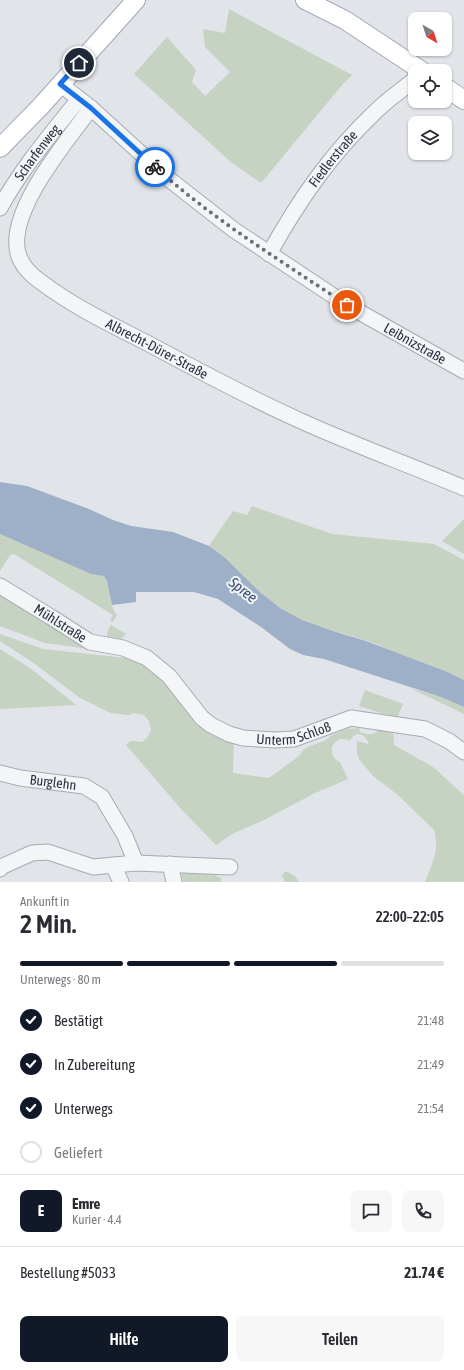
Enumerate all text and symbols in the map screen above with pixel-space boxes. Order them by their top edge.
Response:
north arrow [408,12,452,56]
map controls [408,12,452,160]
pin [62,46,96,80]
icon: home [68,52,90,74]
button: locate [408,64,452,108]
button: layers [408,116,452,160]
street label: Scharfenweg [11,121,63,183]
street label: Fiedlerstraße [305,127,361,190]
courier [135,147,175,187]
icon: bike [144,156,166,178]
pin [330,288,364,322]
icon: bag [336,294,358,316]
street label: Albrecht-Dürer-Straße [103,315,211,382]
street label: Leibnizstraße [381,319,449,367]
water label: Spree [225,573,261,606]
street label: Mühlstraße [31,601,90,646]
street label: Unterm Schloß [256,718,333,748]
street label: Burglehn [29,771,77,793]
text: Ankunft in [20,894,69,909]
text: 22:00–22:05 [376,908,444,925]
text: 2 Min. [20,909,76,939]
text: Unterwegs · 80 m [20,972,101,987]
icon: check [20,1009,42,1031]
text: Bestätigt [54,1012,103,1029]
text: 21:48 [417,1013,444,1028]
icon: check [20,1053,42,1075]
text: In Zubereitung [54,1056,135,1073]
text: 21:49 [417,1057,444,1072]
icon: check [20,1097,42,1119]
text: Unterwegs [54,1100,113,1117]
text: 21:54 [417,1101,444,1116]
text: Geliefert [54,1144,103,1161]
button: chat [350,1190,392,1232]
button: phone [402,1190,444,1232]
text: Emre [72,1195,100,1212]
text: E [38,1202,44,1219]
text: Kurier · 4.4 [72,1212,122,1227]
text: Bestellung #5033 [20,1264,116,1281]
text: 21.74 € [404,1264,444,1281]
button: Hilfe [20,1316,228,1362]
button: Teilen [236,1316,444,1362]

